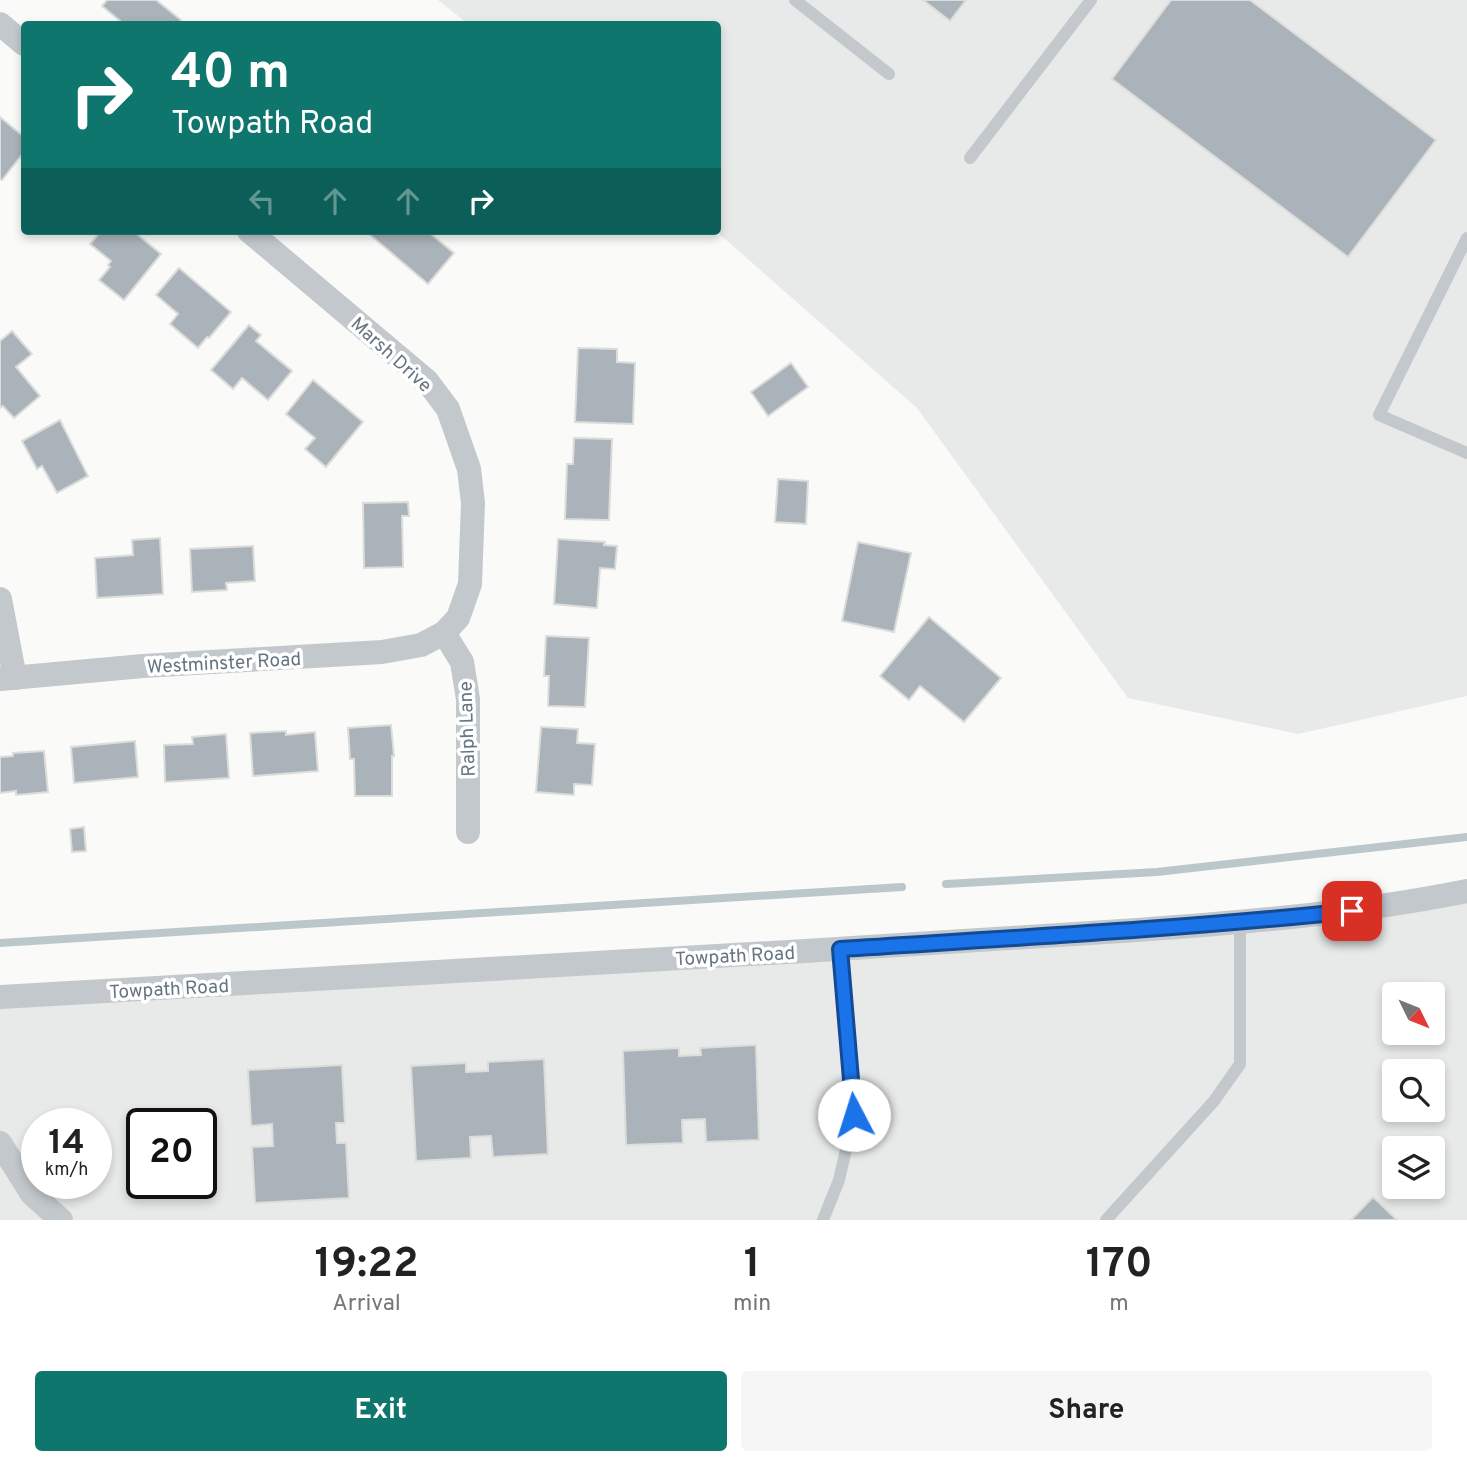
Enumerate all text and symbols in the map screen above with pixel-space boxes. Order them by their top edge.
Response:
text: 40 m [171,44,290,106]
icon: right [56,49,147,140]
text: Towpath Road [171,105,373,145]
icon: left [243,182,281,220]
icon: ahead [316,182,354,220]
icon: ahead [389,182,427,220]
icon: right [462,182,500,220]
street label: Marsh Drive [345,313,436,398]
street label: Westminster Road [146,648,302,680]
street label: Ralph Lane [454,681,482,777]
pin [1322,881,1382,941]
icon: arrive [1333,892,1371,930]
street label: Towpath Road [675,942,796,972]
street label: Towpath Road [109,975,230,1005]
north arrow [1382,982,1446,1045]
map controls [1382,982,1445,1199]
button: search [1382,1059,1445,1122]
position arrow [817,1078,891,1152]
speed limit sign: 20 [126,1108,217,1199]
text: 14 [48,1122,85,1166]
button: layers [1382,1136,1445,1199]
text: km/h [45,1159,88,1182]
text: 19:22 [314,1239,419,1292]
text: 1 [744,1239,761,1292]
text: 170 [1086,1239,1153,1292]
text: Arrival [332,1290,401,1319]
text: min [733,1290,771,1319]
text: m [1109,1290,1129,1319]
button: Exit [35,1371,727,1451]
button: Share [741,1371,1432,1451]

